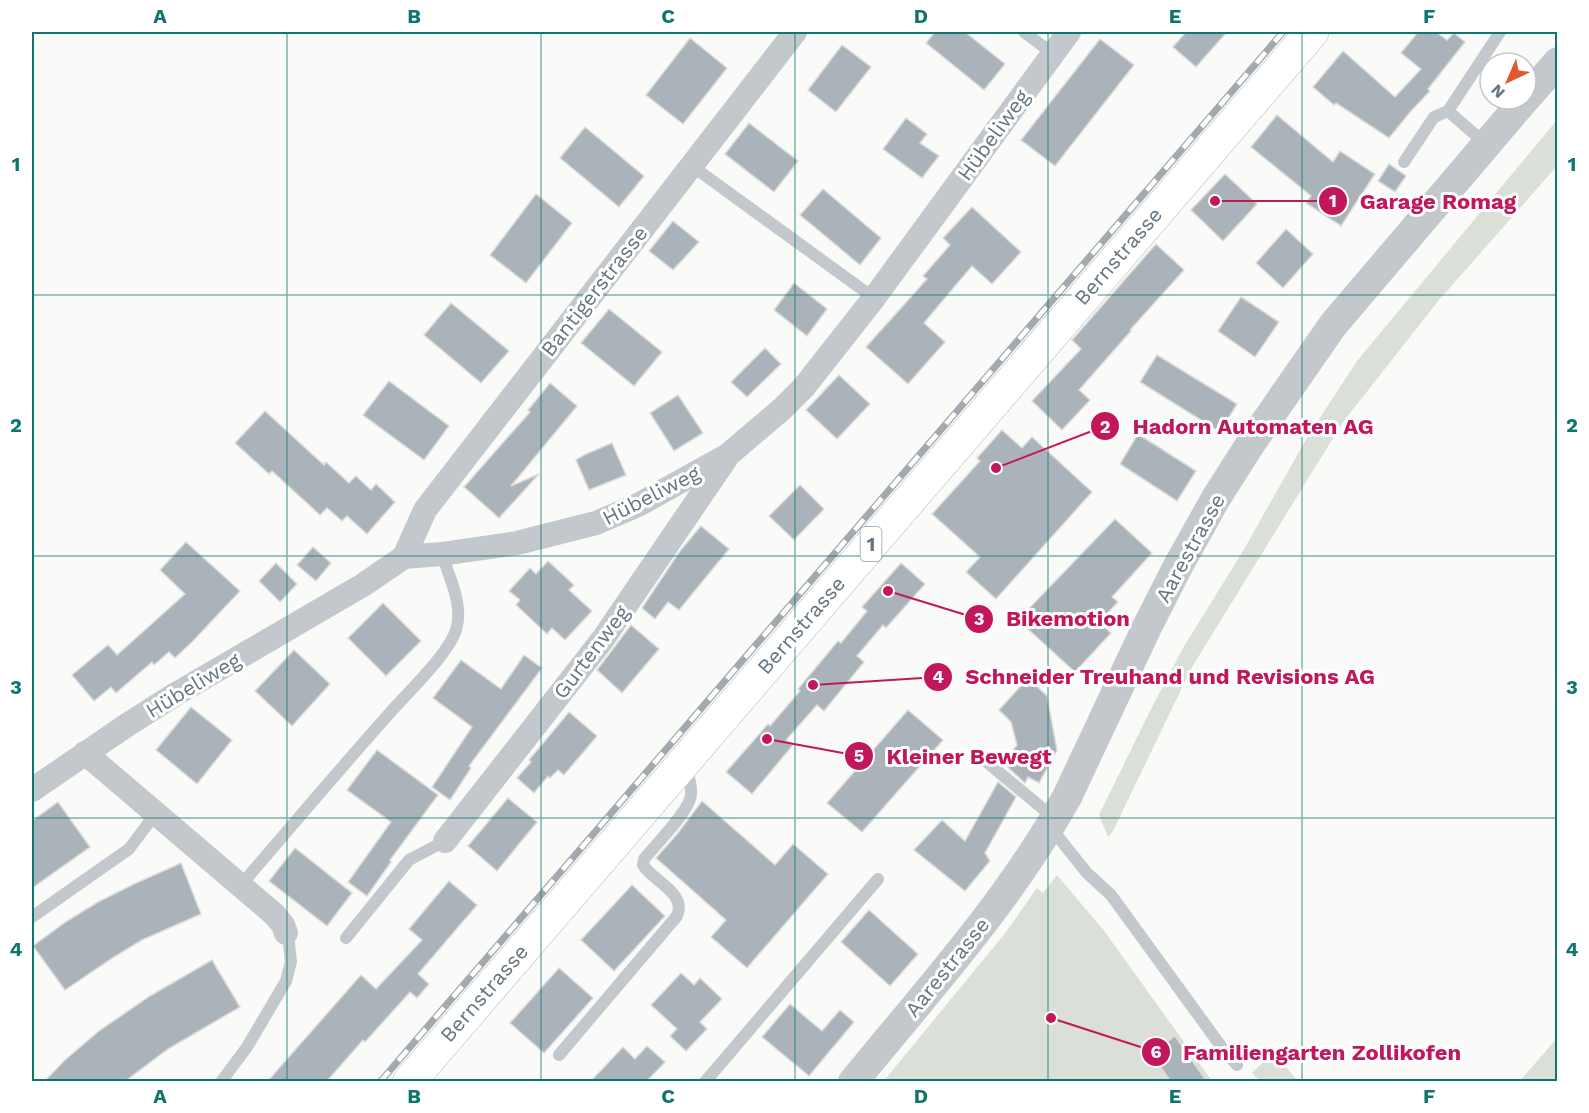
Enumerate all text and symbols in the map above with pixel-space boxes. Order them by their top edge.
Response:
text: A [153,4,167,28]
text: B [407,4,421,28]
text: C [661,4,675,28]
text: D [914,4,928,28]
text: E [1169,4,1181,28]
text: F [1423,4,1435,28]
north arrow [1478,51,1538,111]
text: N [1487,80,1509,102]
street label: Hübeliweg [952,84,1035,185]
text: 1 [12,152,20,176]
text: 1 [1568,152,1576,176]
callout: Garage Romag [1318,181,1528,221]
text: Garage Romag [1360,189,1517,214]
text: 1 [1329,190,1337,211]
street label: Bernstrasse [1069,202,1167,310]
street label: Bantigerstrasse [535,221,653,361]
callout: Hadorn Automaten AG [1090,406,1387,446]
text: 2 [10,413,22,437]
text: 2 [1566,413,1578,437]
text: Hadorn Automaten AG [1132,414,1374,439]
text: 2 [1100,416,1110,437]
street label: Hübeliweg [598,459,705,530]
street label: Aarestrasse [1150,489,1230,607]
road number: 1 [860,527,882,561]
street label: Bernstrasse [752,571,850,679]
callout: Bikemotion [964,599,1142,639]
street label: Gurtenweg [548,600,635,704]
text: Bikemotion [1006,606,1130,631]
text: 3 [974,608,984,629]
street label: Hübeliweg [141,647,246,723]
callout: Schneider Treuhand und Revisions AG [923,657,1388,697]
text: Schneider Treuhand und Revisions AG [965,664,1375,689]
text: 4 [932,666,944,687]
text: 3 [10,675,22,699]
text: 3 [1566,675,1578,699]
callout: Kleiner Bewegt [844,736,1064,776]
text: Kleiner Bewegt [886,744,1052,769]
text: 5 [854,745,864,766]
street label: Aarestrasse [899,912,995,1022]
text: 4 [10,937,23,961]
text: 4 [1566,937,1579,961]
street label: Bernstrasse [435,939,533,1047]
callout: Familiengarten Zollikofen [1141,1032,1473,1072]
text: Familiengarten Zollikofen [1183,1040,1461,1065]
text: 6 [1150,1041,1162,1062]
text: A [153,1084,167,1108]
text: B [407,1084,421,1108]
text: C [661,1084,675,1108]
text: D [914,1084,928,1108]
text: E [1169,1084,1181,1108]
text: F [1423,1084,1435,1108]

